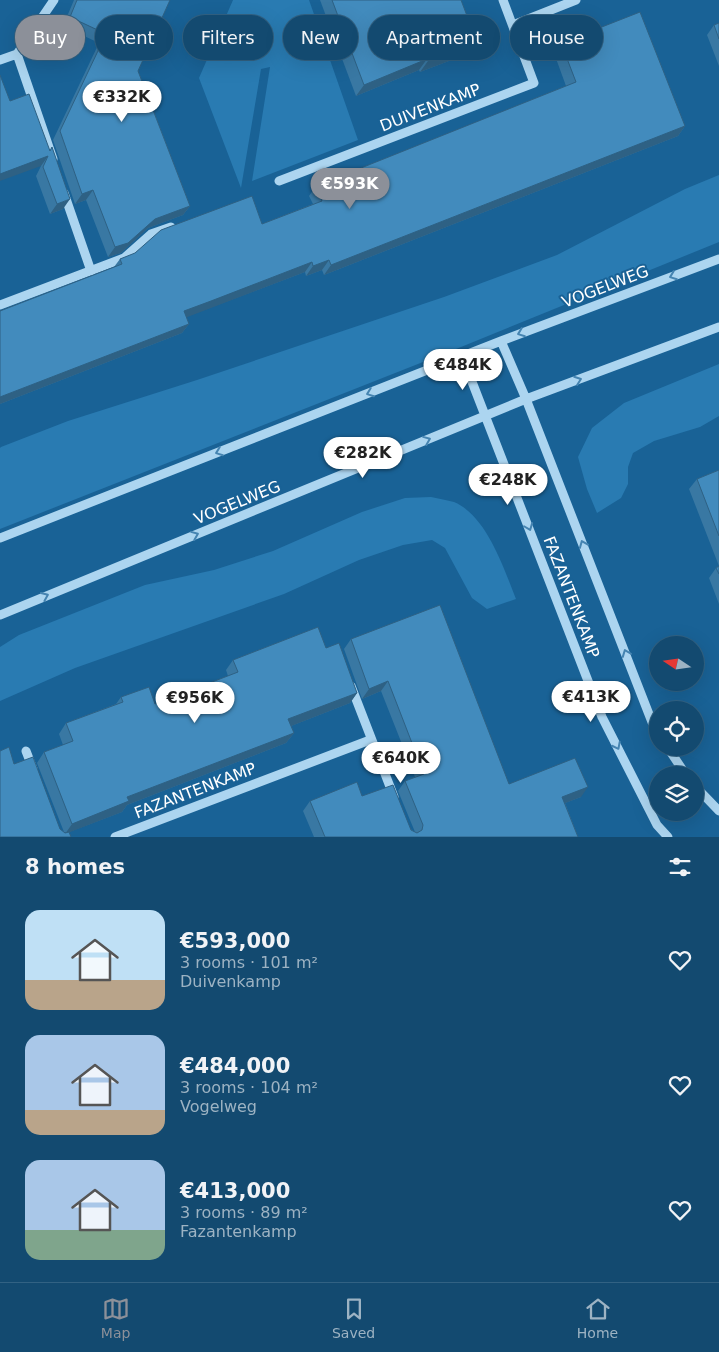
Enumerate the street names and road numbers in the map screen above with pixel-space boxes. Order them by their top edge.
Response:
street label: DUIVENKAMP [377,79,484,135]
street label: VOGELWEG [559,261,651,312]
street label: VOGELWEG [191,477,283,528]
street label: FAZANTENKAMP [540,534,604,661]
street label: FAZANTENKAMP [132,758,259,822]

